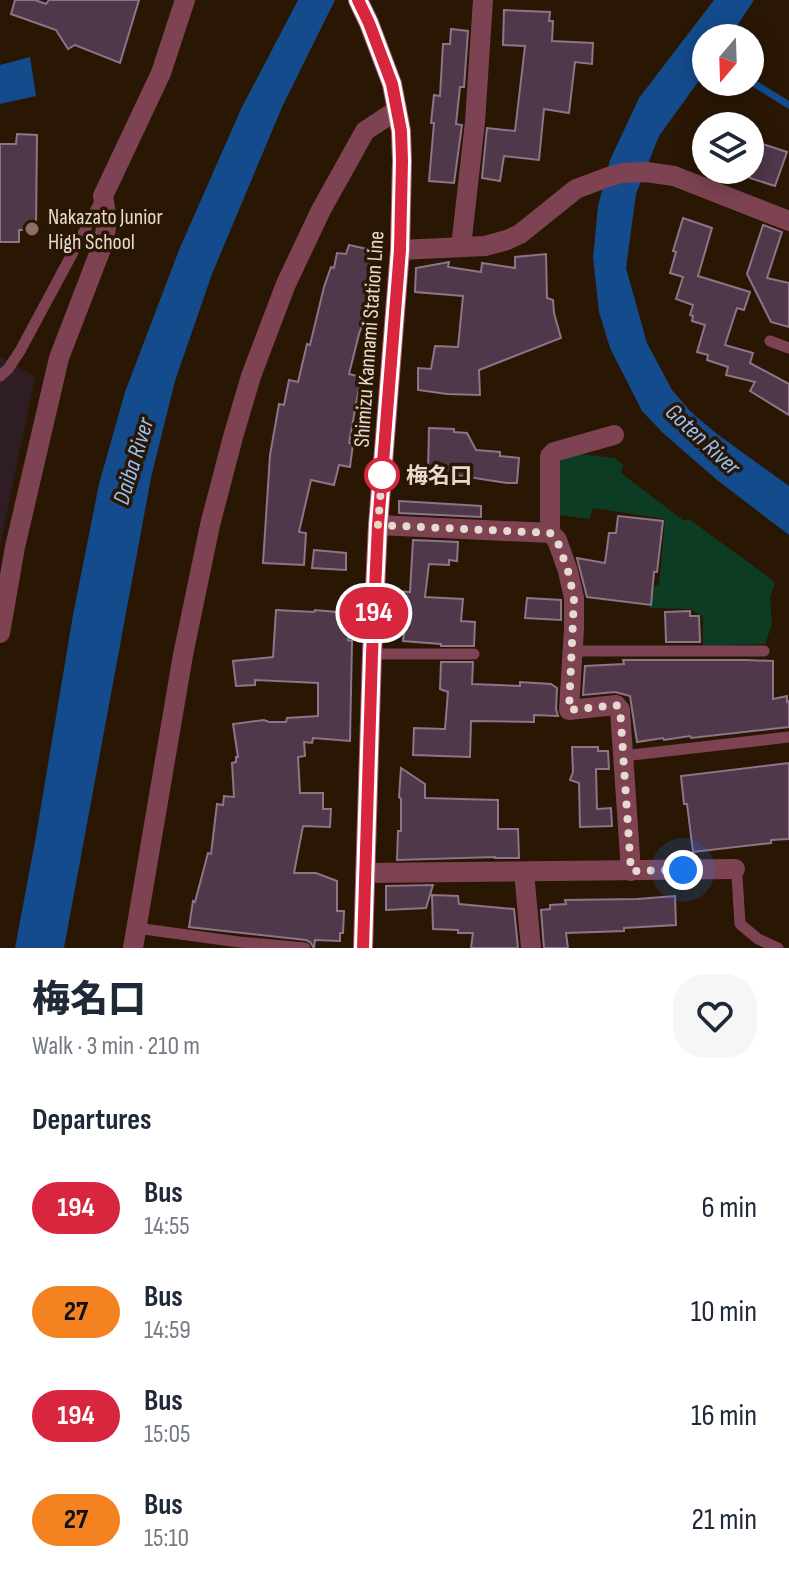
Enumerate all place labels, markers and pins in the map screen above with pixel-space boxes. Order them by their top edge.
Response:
place label: Nakazato Junior High School [48,204,163,256]
marker: Nakazato Junior High School [23,220,41,238]
marker: 梅名口 [365,458,399,492]
place label: 梅名口 [406,463,472,490]

